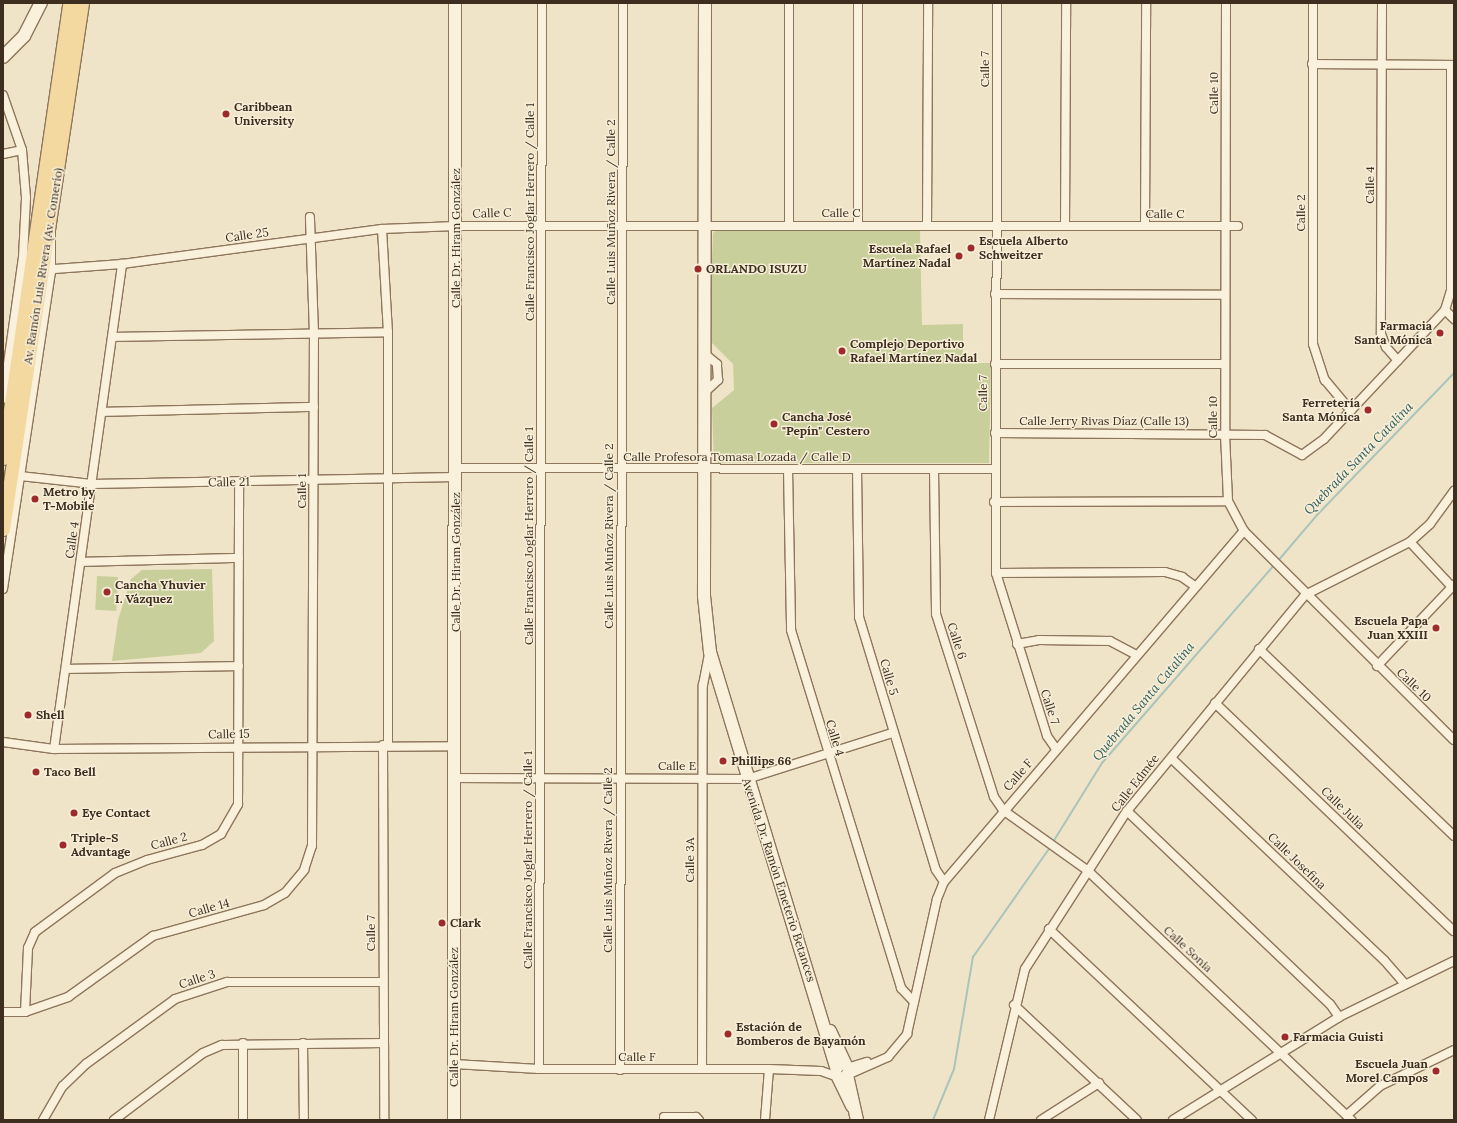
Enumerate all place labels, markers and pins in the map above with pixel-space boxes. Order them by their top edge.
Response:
place label: Caribbean University [234,100,294,128]
marker: Caribbean University [221,109,231,119]
place label: Escuela Alberto Schweitzer [979,234,1068,262]
place label: Escuela Rafael Martínez Nadal [863,242,951,270]
marker: Escuela Alberto Schweitzer [966,243,976,253]
marker: Escuela Rafael Martínez Nadal [954,251,964,261]
place label: ORLANDO ISUZU [706,262,807,276]
marker: ORLANDO ISUZU [693,264,703,274]
place label: Farmacia Santa Mónica [1354,319,1432,347]
marker: Farmacia Santa Mónica [1435,328,1445,338]
place label: Complejo Deportivo Rafael Martínez Nadal [850,337,977,365]
marker: Complejo Deportivo Rafael Martínez Nadal [837,346,847,356]
place label: Ferretería Santa Mónica [1282,396,1360,424]
marker: Ferretería Santa Mónica [1363,405,1373,415]
place label: Cancha José "Pepín" Cestero [782,410,870,438]
marker: Cancha José "Pepín" Cestero [769,419,779,429]
place label: Metro by T-Mobile [43,485,95,513]
marker: Metro by T-Mobile [30,494,40,504]
place label: Cancha Yhuvier I. Vázquez [115,578,206,606]
marker: Cancha Yhuvier I. Vázquez [102,587,112,597]
place label: Escuela Papa Juan XXIII [1354,614,1428,642]
marker: Escuela Papa Juan XXIII [1431,623,1441,633]
place label: Shell [36,708,65,722]
marker: Shell [23,710,33,720]
place label: Phillips 66 [731,754,791,768]
marker: Phillips 66 [718,756,728,766]
place label: Taco Bell [44,765,96,779]
marker: Taco Bell [31,767,41,777]
place label: Eye Contact [82,806,150,820]
marker: Eye Contact [69,808,79,818]
place label: Triple-S Advantage [71,831,130,859]
marker: Triple-S Advantage [58,840,68,850]
place label: Clark [450,916,481,930]
marker: Clark [437,918,447,928]
place label: Estación de Bomberos de Bayamón [736,1020,866,1048]
marker: Estación de Bomberos de Bayamón [723,1029,733,1039]
place label: Farmacia Guisti [1293,1030,1383,1044]
marker: Farmacia Guisti [1280,1032,1290,1042]
place label: Escuela Juan Morel Campos [1345,1057,1428,1085]
marker: Escuela Juan Morel Campos [1431,1066,1441,1076]

